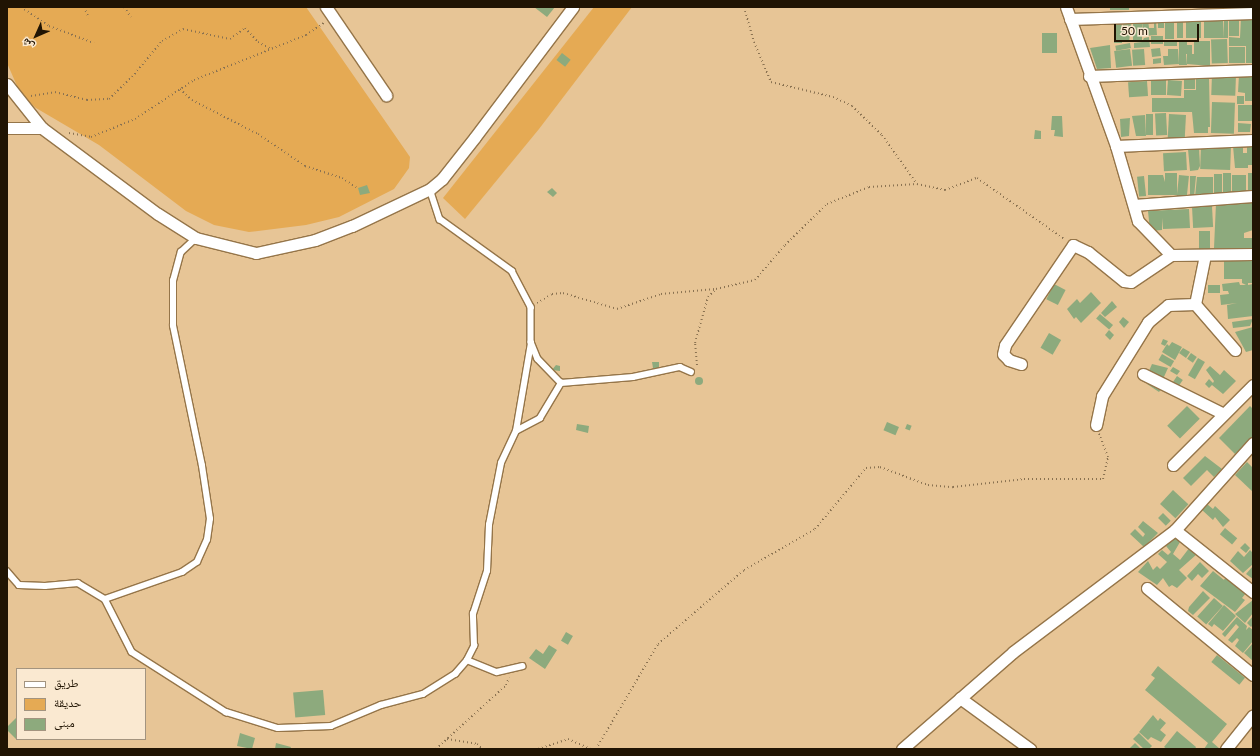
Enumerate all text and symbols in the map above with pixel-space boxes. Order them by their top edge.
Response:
north arrow [16,16,56,56]
scale bar [1116,16,1201,42]
text: 50 m [1121,23,1148,38]
text: ش [18,36,36,54]
legend [16,668,146,740]
text: طريق [54,675,79,690]
text: حديقة [54,695,82,710]
text: مبنى [54,715,75,730]

